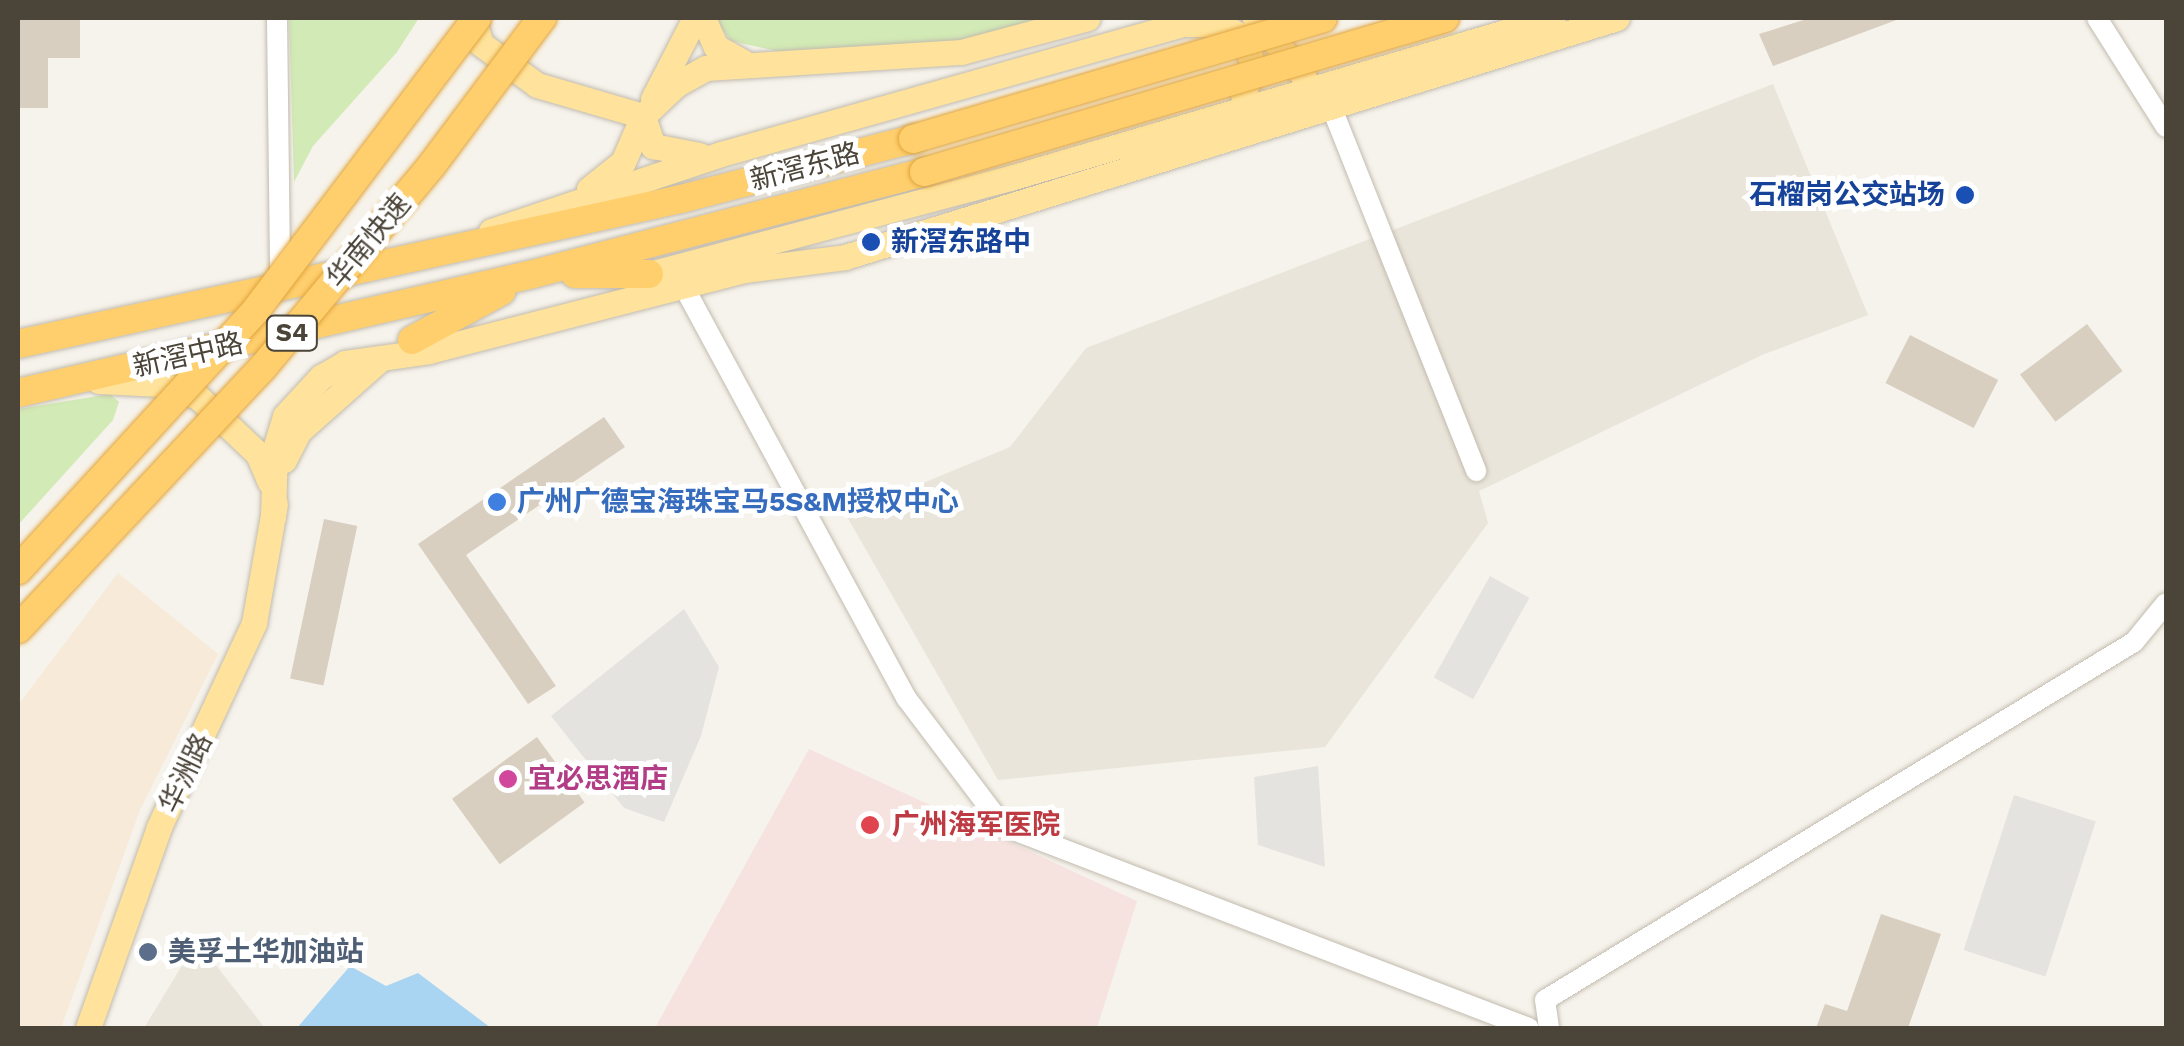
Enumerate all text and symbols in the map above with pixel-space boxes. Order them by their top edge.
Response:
street label: 新滘东路 [747,136,863,198]
place label: 石榴岗公交站场 [1749,178,1945,212]
marker: 石榴岗公交站场 [1954,184,1976,206]
street label: 华南快速 [320,187,418,295]
place label: 新滘东路中 [891,225,1031,259]
marker: 新滘东路中 [860,231,882,253]
road number: S4 [264,313,320,353]
street label: 新滘中路 [130,326,246,384]
place label: 广州广德宝海珠宝马5S&M授权中心 [517,485,959,519]
marker: 广州广德宝海珠宝马5S&M授权中心 [486,491,508,513]
street label: 华洲路 [152,728,220,818]
place label: 宜必思酒店 [528,762,668,796]
marker: 宜必思酒店 [497,768,519,790]
place label: 广州海军医院 [892,808,1060,842]
marker: 广州海军医院 [857,812,883,838]
place label: 美孚土华加油站 [168,935,364,969]
marker: 美孚土华加油站 [137,941,159,963]

